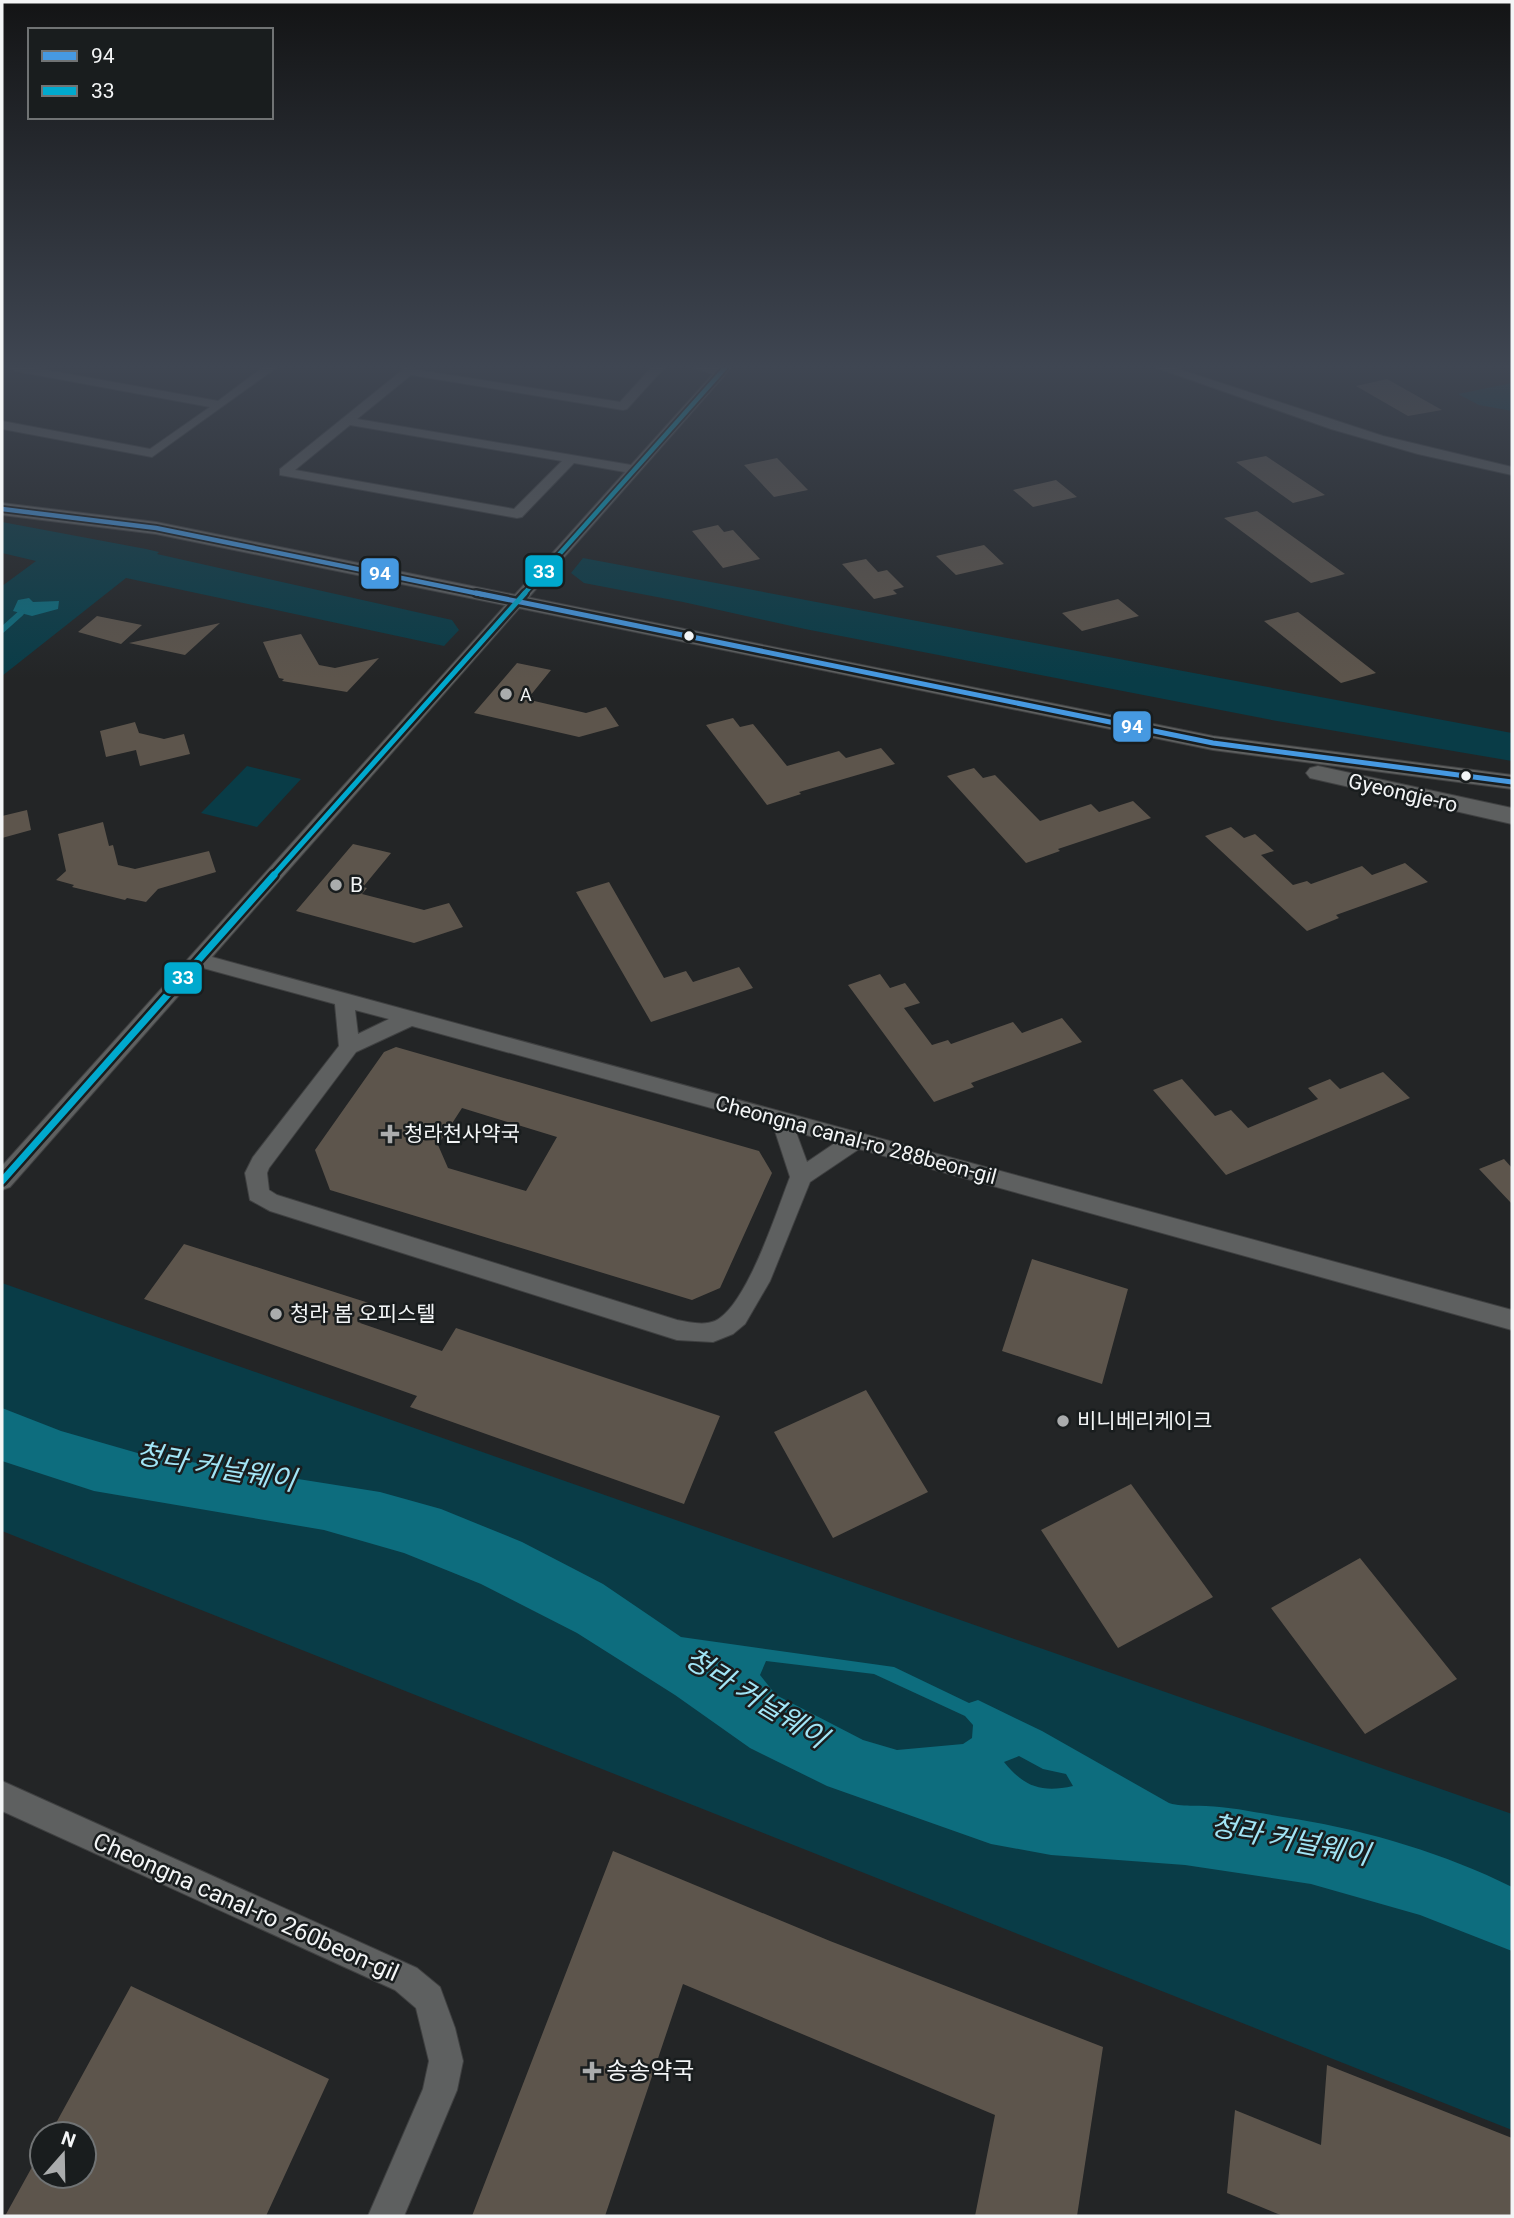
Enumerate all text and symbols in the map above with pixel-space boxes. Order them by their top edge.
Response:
legend [28,28,273,119]
text: 94 [91,44,115,68]
text: 33 [91,79,115,103]
line badge: 33 [524,554,564,588]
line badge: 94 [360,557,400,590]
text: 33 [533,560,555,583]
text: 94 [369,562,391,585]
unlabelled marker [682,629,696,643]
place label: A [520,684,532,705]
marker: A [498,686,514,702]
line badge: 94 [1112,710,1152,743]
text: 94 [1121,715,1143,738]
street label: Gyeongje-ro [1346,769,1460,817]
unlabelled marker [1459,769,1473,783]
place label: B [350,873,363,897]
marker: B [328,877,344,893]
line badge: 33 [163,961,203,995]
text: 33 [172,966,194,989]
street label: Cheongna canal-ro 288beon-gil [713,1091,999,1189]
place label: 청라천사약국 [404,1122,520,1146]
marker: 청라천사약국 [382,1126,398,1142]
place label: 청라 봄 오피스텔 [290,1302,436,1326]
marker: 청라 봄 오피스텔 [268,1306,284,1322]
place label: 비니베리케이크 [1077,1409,1212,1433]
marker: 비니베리케이크 [1055,1413,1071,1429]
water label: 청라 커널웨이 [134,1437,301,1498]
water label: 청라 커널웨이 [679,1641,835,1756]
water label: 청라 커널웨이 [1208,1808,1375,1872]
street label: Cheongna canal-ro 260beon-gil [89,1827,403,1987]
place label: 송송약국 [606,2057,694,2085]
marker: 송송약국 [584,2063,600,2079]
north arrow [28,2120,98,2190]
text: N [58,2126,79,2153]

